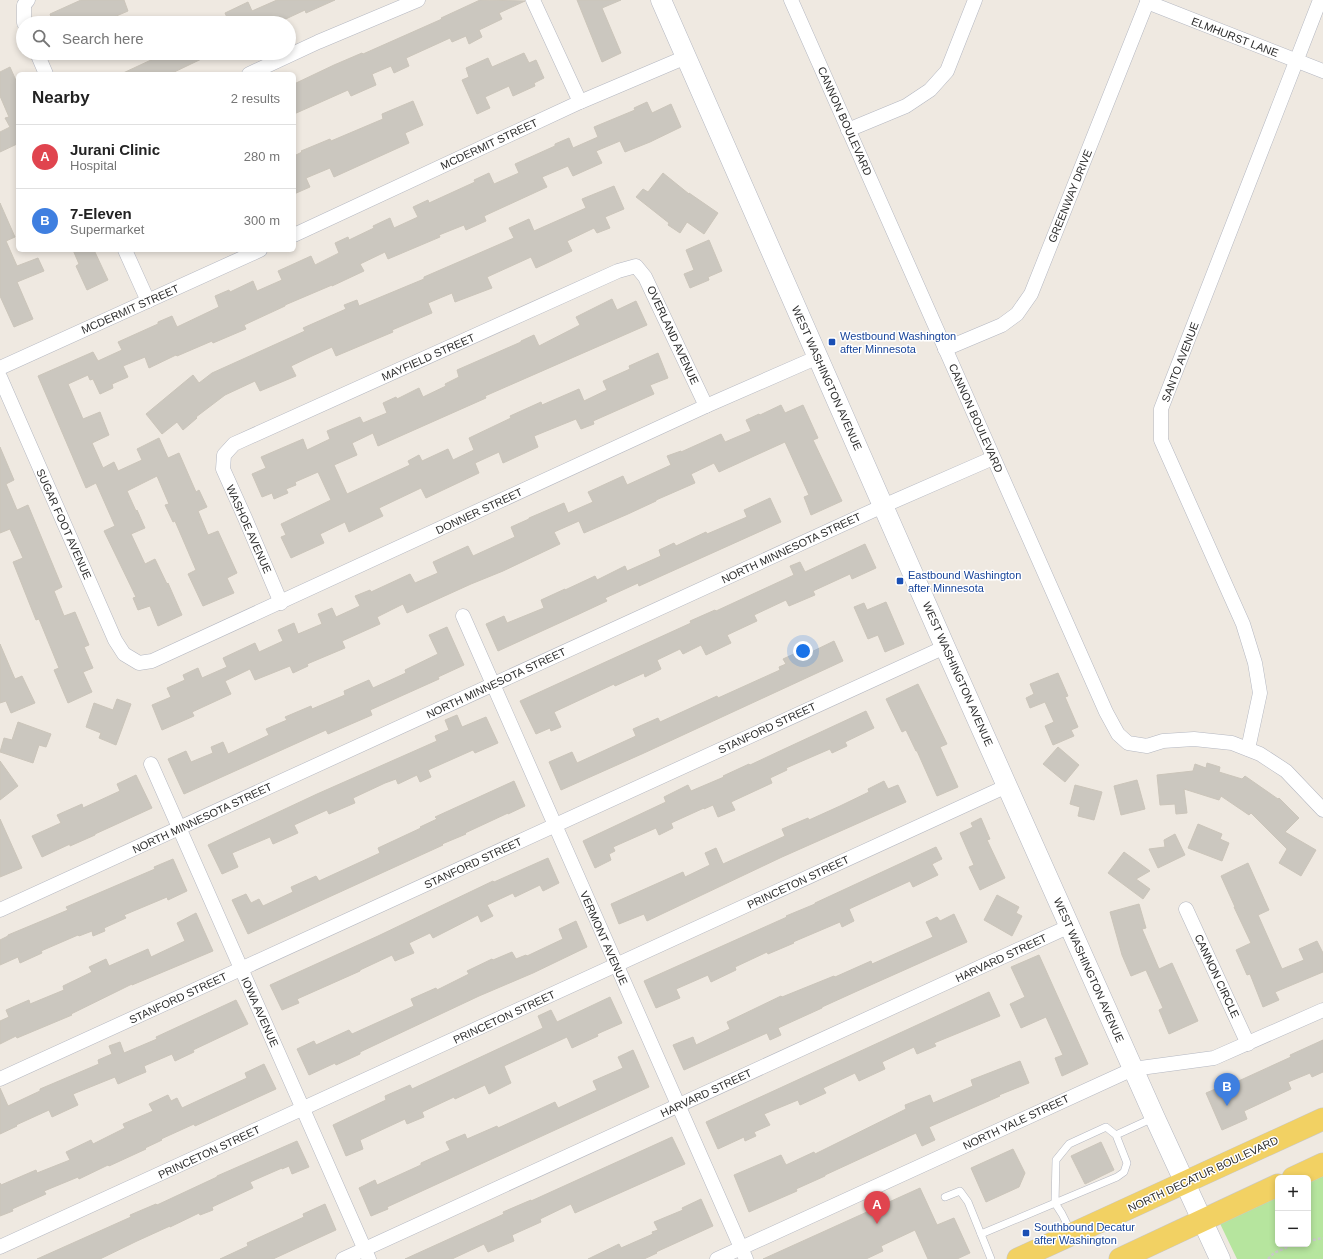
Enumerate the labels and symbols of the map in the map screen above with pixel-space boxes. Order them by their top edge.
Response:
street label: ELMHURST LANE [1190,15,1280,59]
street label: CANNON BOULEVARD [816,65,874,177]
street label: MCDERMIT STREET [439,116,540,172]
street label: GREENWAY DRIVE [1046,148,1094,244]
street label: MCDERMIT STREET [79,282,181,336]
street label: OVERLAND AVENUE [645,284,701,386]
street label: WEST WASHINGTON AVENUE [790,304,864,452]
street label: SANTO AVENUE [1159,320,1201,404]
place label: Westbound Washington after Minnesota [840,330,956,355]
street label: MAYFIELD STREET [380,331,477,383]
marker: Westbound Washington after Minnesota [827,337,837,347]
street label: CANNON BOULEVARD [947,362,1005,474]
street label: SUGAR FOOT AVENUE [34,467,94,581]
street label: WASHOE AVENUE [224,483,274,575]
street label: DONNER STREET [434,486,524,536]
street label: NORTH MINNESOTA STREET [719,510,863,586]
place label: Eastbound Washington after Minnesota [908,569,1021,594]
marker: Eastbound Washington after Minnesota [895,576,905,586]
street label: WEST WASHINGTON AVENUE [921,600,995,748]
your location [793,641,813,661]
street label: NORTH MINNESOTA STREET [424,645,568,721]
street label: STANFORD STREET [716,700,818,756]
street label: NORTH MINNESOTA STREET [130,780,274,856]
street label: STANFORD STREET [422,835,524,891]
street label: PRINCETON STREET [745,853,851,911]
street label: VERMONT AVENUE [578,889,630,987]
street label: WEST WASHINGTON AVENUE [1052,896,1126,1044]
street label: HARVARD STREET [953,931,1049,984]
street label: CANNON CIRCLE [1192,932,1242,1020]
street label: STANFORD STREET [127,970,229,1026]
street label: IOWA AVENUE [239,975,281,1049]
street label: PRINCETON STREET [451,988,557,1046]
street label: HARVARD STREET [658,1066,754,1119]
pin: B [1214,1073,1240,1106]
street label: NORTH YALE STREET [961,1092,1071,1152]
street label: PRINCETON STREET [156,1123,262,1181]
street label: NORTH DECATUR BOULEVARD [1126,1134,1280,1214]
pin: A [864,1191,890,1224]
place label: Southbound Decatur after Washington [1034,1221,1135,1246]
marker: Southbound Decatur after Washington [1021,1228,1031,1238]

